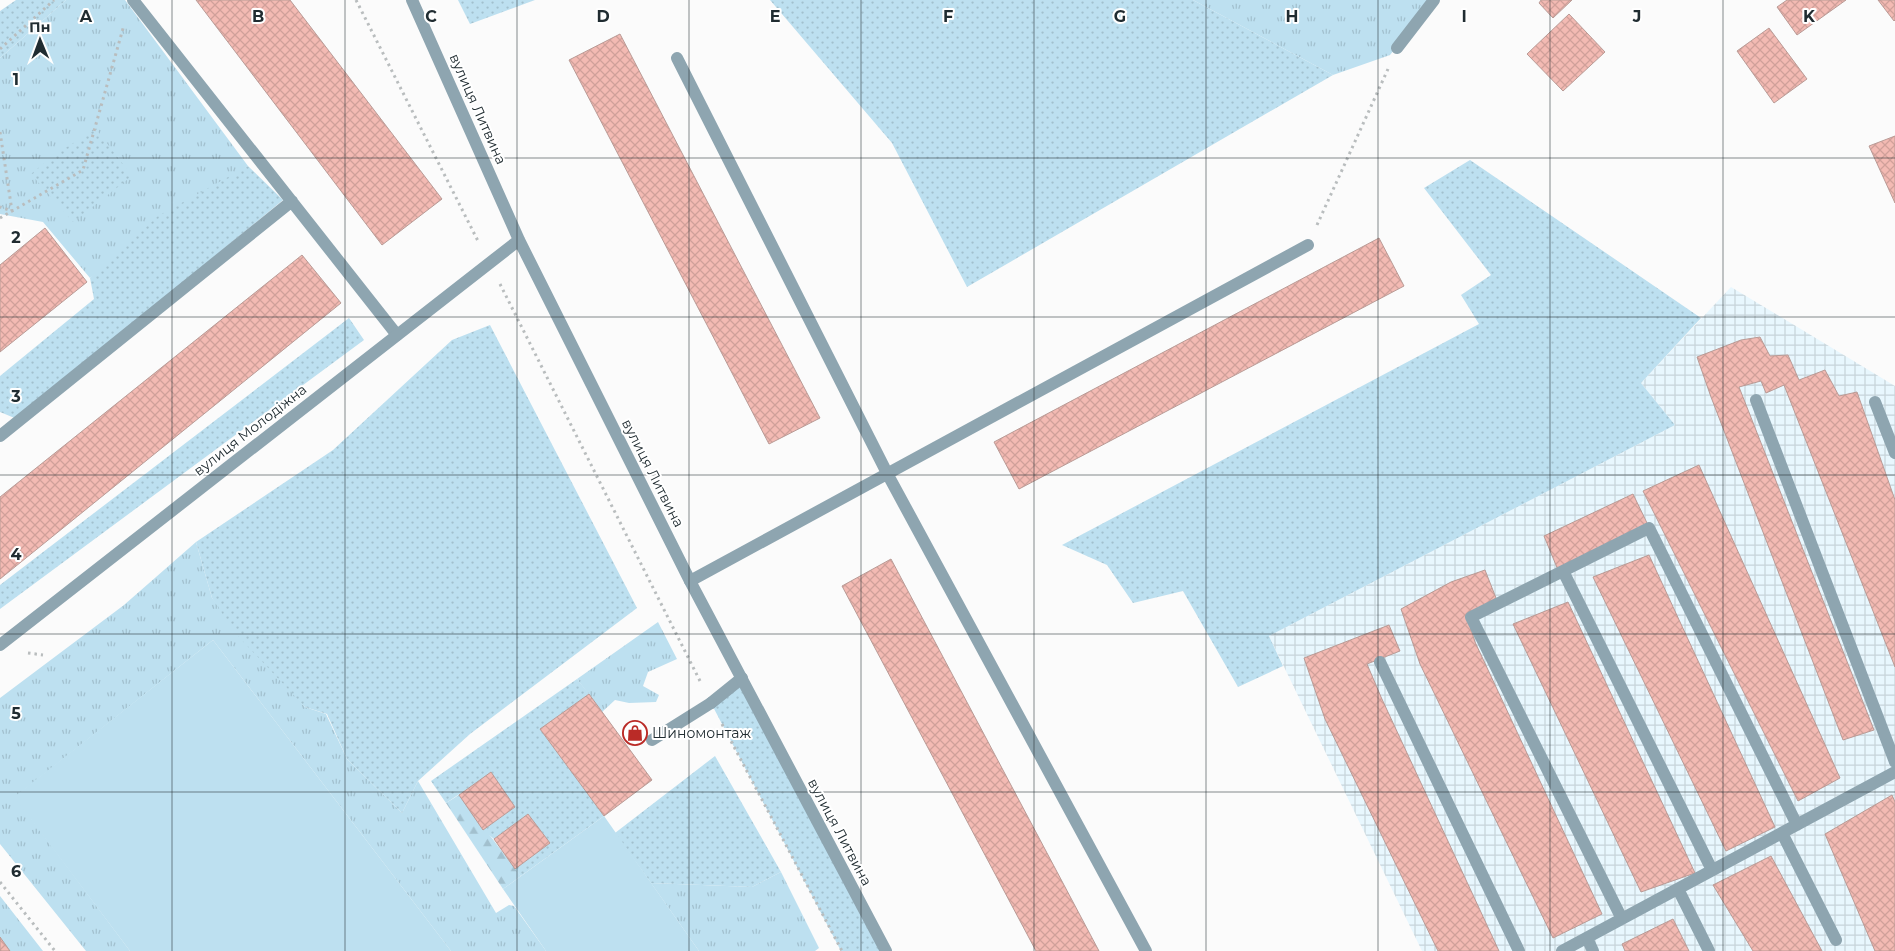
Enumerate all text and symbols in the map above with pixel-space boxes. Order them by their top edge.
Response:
text: A [79,7,93,26]
text: B [252,7,264,26]
text: C [425,7,437,26]
text: D [596,7,610,26]
text: E [770,7,780,26]
text: F [943,7,953,26]
text: G [1114,7,1126,26]
text: H [1286,7,1298,26]
text: I [1461,7,1467,26]
text: J [1632,7,1641,26]
text: K [1803,7,1816,26]
north arrow [15,15,65,65]
text: Пн [29,18,50,36]
street label: вулиця Литвина [446,51,510,167]
text: 1 [13,70,19,89]
text: 2 [11,228,21,247]
street label: вулиця Молодіжна [190,380,310,480]
text: 3 [10,387,21,406]
street label: вулиця Литвина [618,416,688,530]
text: 4 [10,545,22,564]
text: 5 [11,704,21,723]
shop icon: Шиномонтаж [622,720,648,746]
place label: Шиномонтаж [652,724,751,742]
street label: вулиця Литвина [804,775,876,889]
text: 6 [11,862,21,881]

